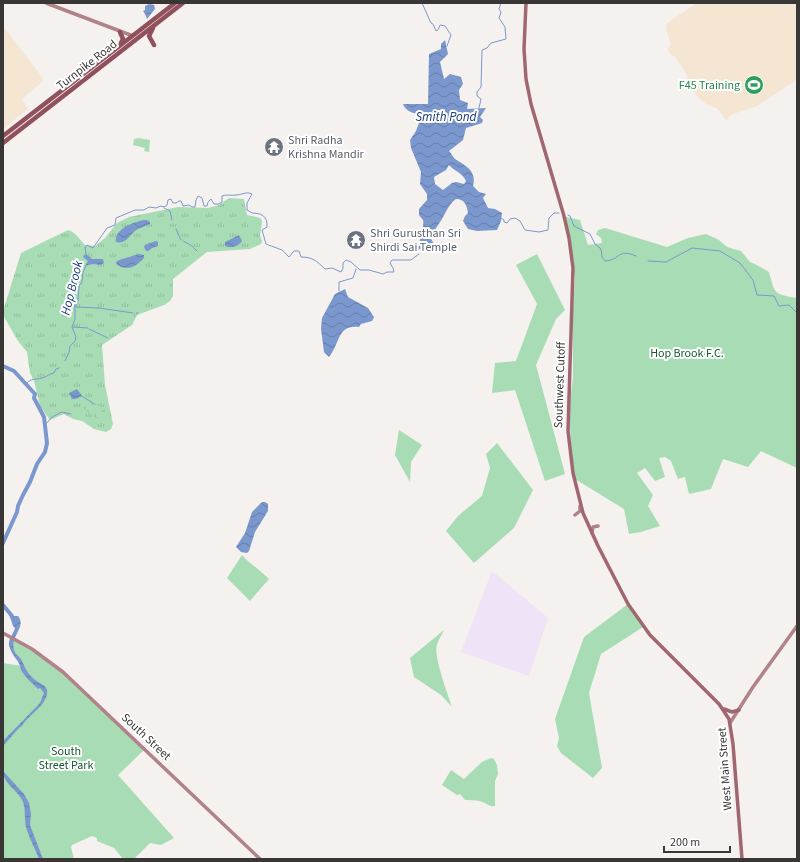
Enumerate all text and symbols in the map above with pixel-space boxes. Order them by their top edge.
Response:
street label: Turnpike Road [53,36,121,94]
sports icon: F45 Training [743,74,765,96]
place label: F45 Training [679,77,740,94]
water label: Smith Pond [415,108,478,126]
place label: Shri Radha Krishna Mandir [288,132,365,163]
temple icon: Shri Radha Krishna Mandir [263,136,285,158]
place label: Shri Gurusthan Sri Shirdi Sai Temple [370,225,461,256]
temple icon: Shri Gurusthan Sri Shirdi Sai Temple [345,229,367,251]
water label: Hop Brook [57,258,88,317]
street label: Southwest Cutoff [550,340,570,428]
park label: Hop Brook F.C. [650,345,724,362]
street label: South Street [117,709,175,765]
street label: West Main Street [714,727,736,811]
park label: South Street Park [39,743,94,774]
scale bar [664,828,730,854]
text: 200 m [670,834,700,851]

